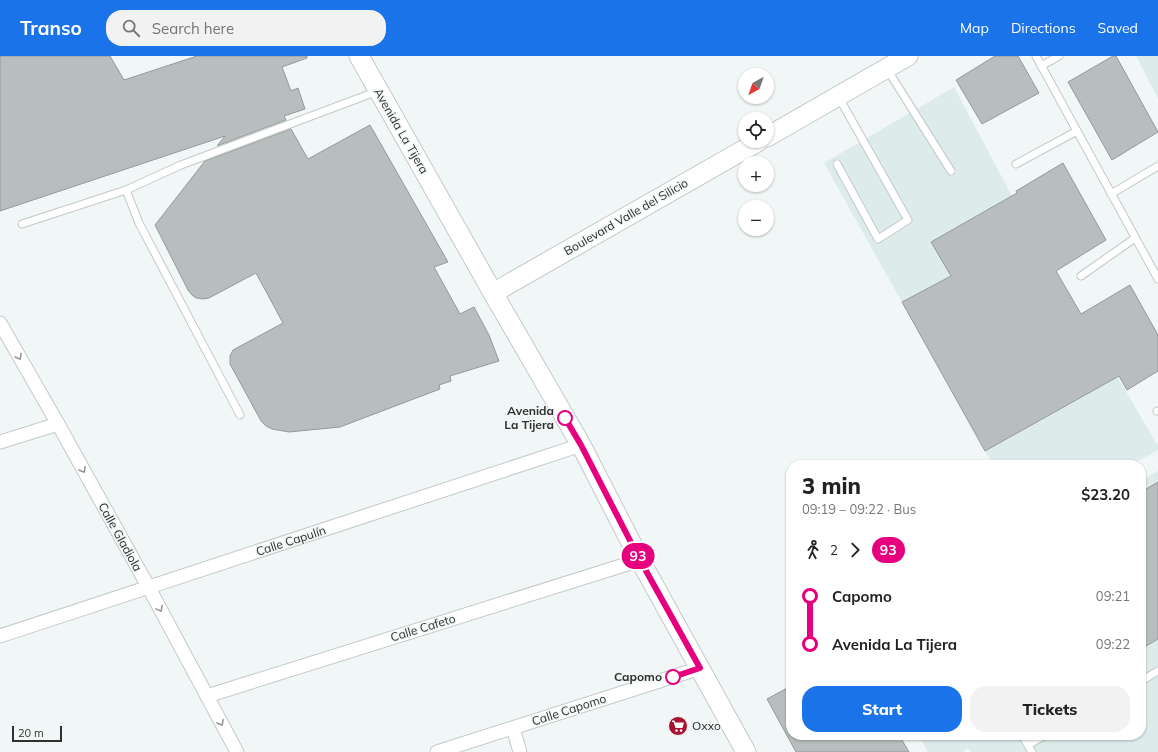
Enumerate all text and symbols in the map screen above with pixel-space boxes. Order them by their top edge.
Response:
search box [106,10,386,46]
text: Transo [20,16,82,40]
icon: search [120,17,142,39]
text: Search here [152,19,234,38]
text: Map [960,19,989,37]
text: Directions [1011,19,1076,37]
text: Saved [1098,19,1138,37]
north arrow [738,68,774,104]
map controls [738,68,774,236]
street label: Avenida La Tijera [371,85,432,176]
button: locate [738,112,774,148]
button: + [738,156,774,192]
street label: Boulevard Valle del Silicio [561,175,691,258]
button: − [738,200,774,236]
one-way arrow [15,353,22,360]
place label: Avenida La Tijera [504,403,554,432]
marker: Avenida La Tijera [557,410,573,426]
one-way arrow [79,466,86,474]
text: 3 min [802,472,861,500]
text: $23.20 [1081,485,1130,504]
street label: Calle Gladiola [95,500,146,574]
text: 09:19 – 09:22 · Bus [802,501,916,517]
street label: Calle Capulín [254,522,328,559]
icon: walk [802,539,824,561]
icon: forward [844,539,866,561]
text: 93 [880,541,897,559]
text: 2 [830,542,838,558]
line badge: 93 [620,543,656,569]
text: 93 [630,547,646,565]
text: Capomo [832,587,892,606]
text: 09:21 [1096,588,1130,604]
one-way arrow [155,605,162,612]
street label: Calle Cafeto [389,610,457,645]
text: Avenida La Tijera [832,635,957,654]
text: 09:22 [1096,636,1130,652]
place label: Capomo [614,669,662,684]
marker: Capomo [665,669,681,685]
button: Start [802,686,962,732]
button: Tickets [970,686,1130,732]
street label: Calle Capomo [530,690,608,729]
supermarket icon: Oxxo [667,715,689,737]
place label: Oxxo [692,718,721,733]
one-way arrow [217,719,224,726]
scale bar [12,724,62,743]
text: 20 m [18,726,44,740]

